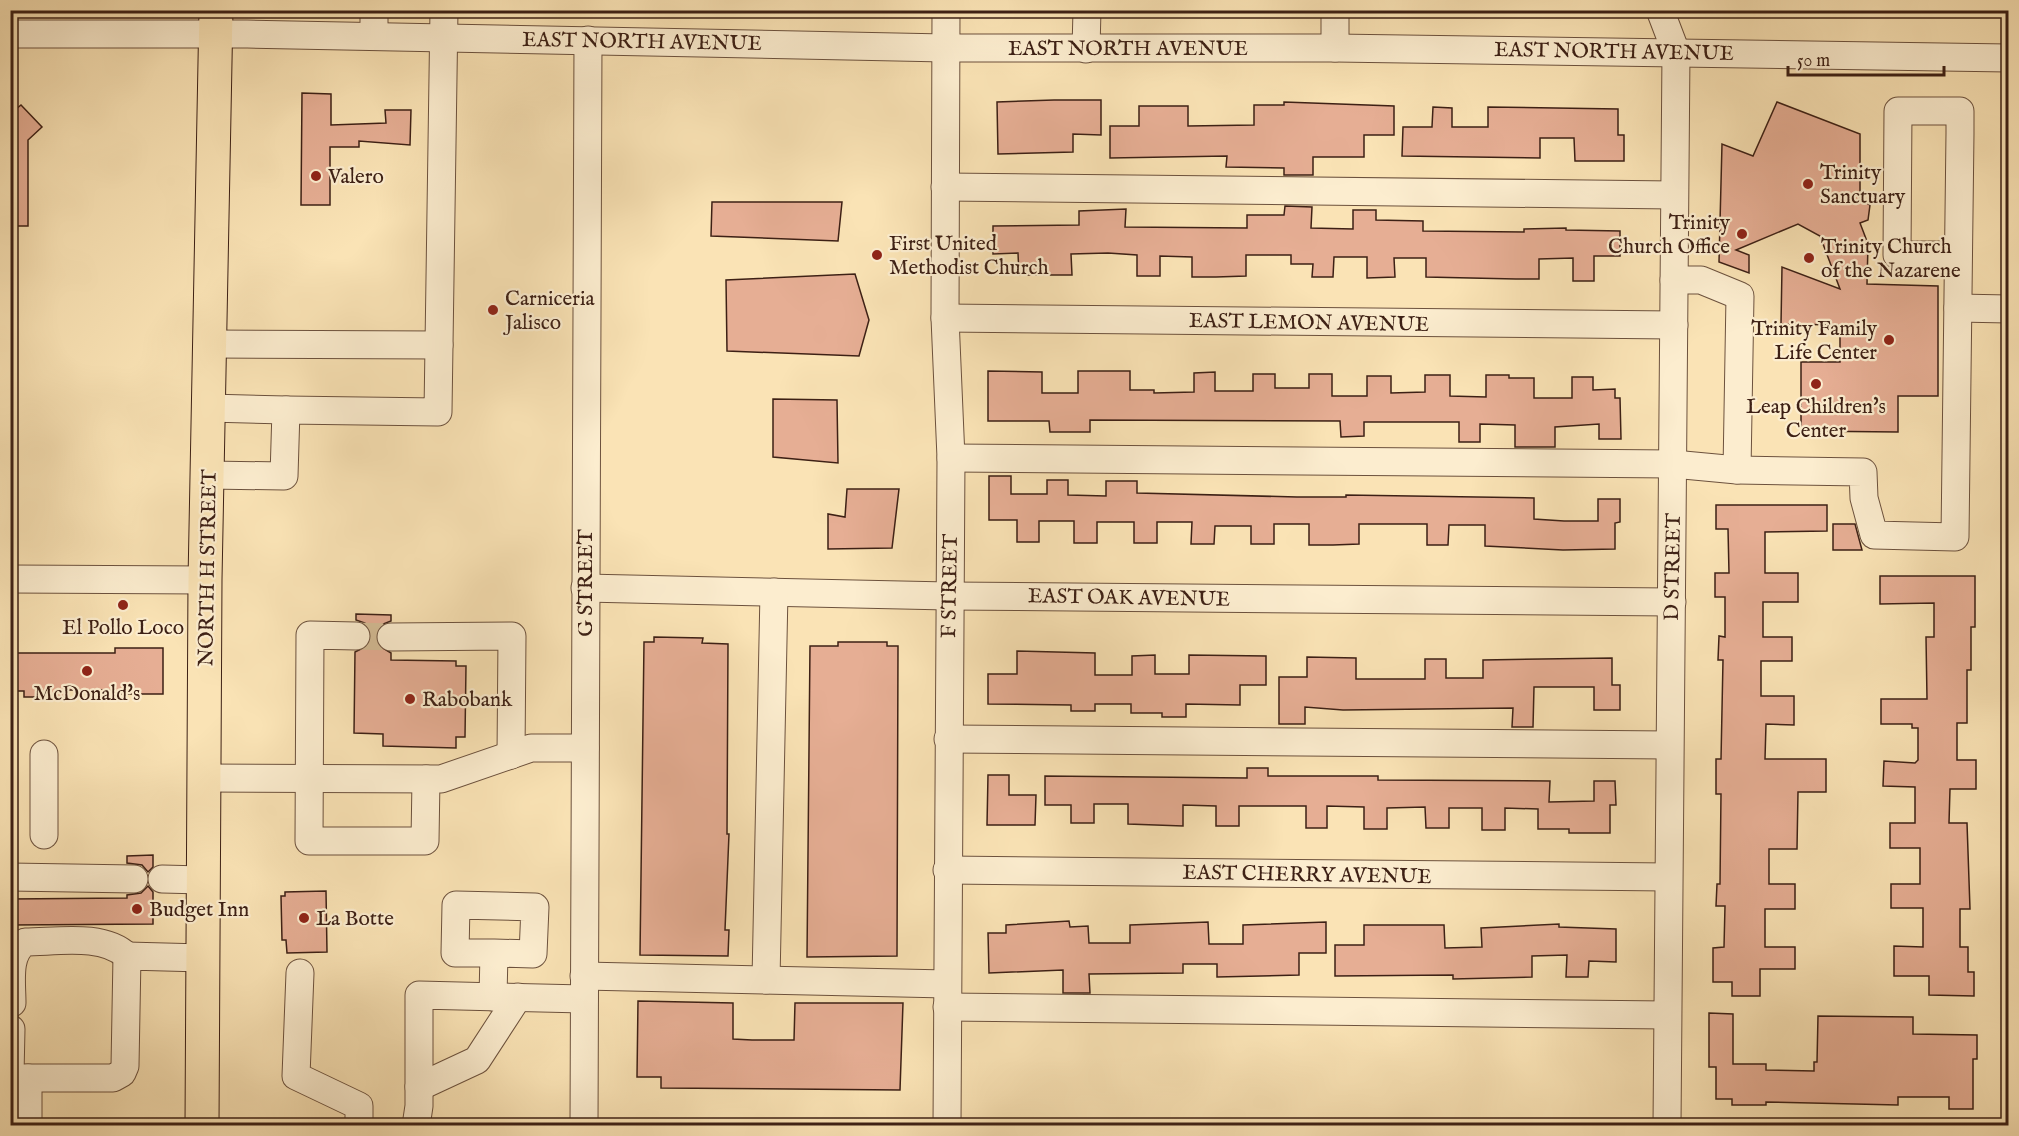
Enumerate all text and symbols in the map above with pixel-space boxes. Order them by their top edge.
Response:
street label: EAST NORTH AVENUE [522,27,762,58]
street label: EAST NORTH AVENUE [1008,36,1248,63]
street label: EAST NORTH AVENUE [1494,37,1734,68]
scale bar [1788,39,1944,77]
text: 50 m [1797,50,1830,73]
place label: Trinity Sanctuary [1820,160,1906,211]
place label: Valero [327,164,384,191]
marker: Valero [309,169,323,183]
marker: Trinity Sanctuary [1801,177,1815,191]
place label: Trinity Church Office [1608,210,1731,261]
marker: Trinity Church Office [1735,227,1749,241]
place label: First United Methodist Church [889,231,1049,282]
place label: Trinity Church of the Nazarene [1821,234,1961,285]
marker: First United Methodist Church [870,248,884,262]
marker: Trinity Church of the Nazarene [1802,251,1816,265]
place label: Carniceria Jalisco [503,286,596,337]
marker: Carniceria Jalisco [486,303,500,317]
street label: EAST LEMON AVENUE [1189,308,1429,339]
place label: Trinity Family Life Center [1751,316,1878,367]
marker: Trinity Family Life Center [1882,333,1896,347]
marker: Leap Children's Center [1809,377,1823,391]
place label: Leap Children's Center [1746,394,1886,445]
street label: NORTH H STREET [193,468,224,667]
street label: D STREET [1659,512,1688,621]
street label: G STREET [573,528,600,637]
street label: F STREET [936,533,965,638]
street label: EAST OAK AVENUE [1028,583,1230,614]
marker: El Pollo Loco [116,598,130,612]
place label: El Pollo Loco [62,615,184,642]
marker: McDonald's [80,664,94,678]
place label: McDonald's [34,681,140,708]
place label: Rabobank [422,687,513,714]
marker: Rabobank [403,692,417,706]
street label: EAST CHERRY AVENUE [1182,860,1432,891]
place label: Budget Inn [149,897,249,924]
marker: Budget Inn [130,902,144,916]
place label: La Botte [316,906,394,933]
marker: La Botte [297,911,311,925]

